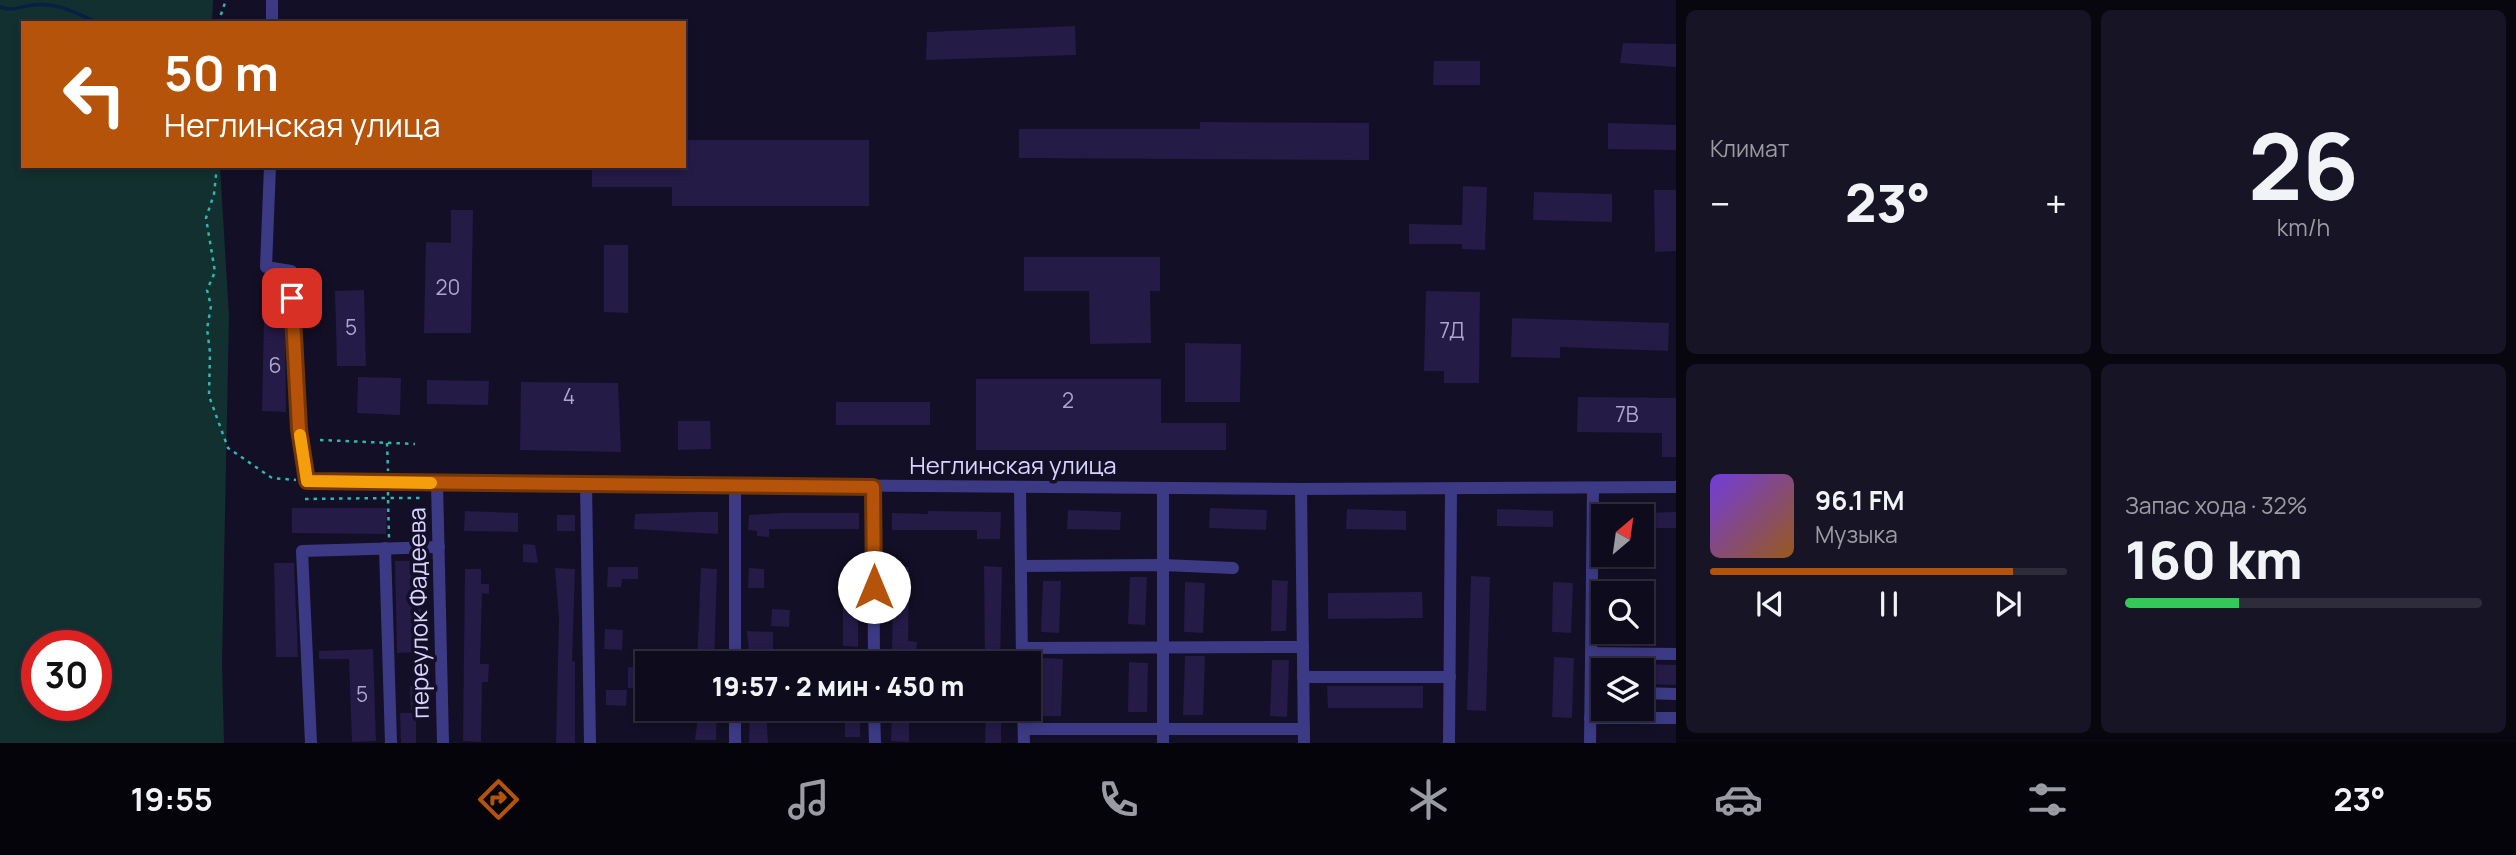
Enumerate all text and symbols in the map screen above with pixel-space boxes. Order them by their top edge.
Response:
text: 50 m [164,39,279,106]
icon: left [49,49,140,140]
text: Неглинская улица [164,103,441,147]
text: 26 [2248,103,2359,227]
text: Климат [1710,132,1789,164]
text: 23° [1845,167,1931,238]
text: − [1710,177,1731,229]
text: + [2045,177,2067,229]
text: km/h [2277,211,2330,243]
pin [262,268,322,328]
house number: 20 [436,273,460,301]
icon: arrive [273,279,311,317]
house number: 5 [345,313,357,341]
house number: 7Д [1439,316,1465,344]
house number: 6 [268,351,282,379]
house number: 4 [563,382,575,410]
house number: 2 [1062,386,1074,414]
house number: 7В [1615,400,1639,428]
street label: Неглинская улица [909,448,1117,481]
text: 96.1 FM [1815,482,1905,518]
text: Запас хода · 32% [2125,489,2307,521]
north arrow [1591,504,1654,567]
map controls [1591,504,1654,721]
street label: переулок Фадеева [399,507,436,719]
text: Музыка [1815,518,1898,550]
text: 160 km [2125,524,2303,595]
position arrow [837,550,911,624]
button: search [1591,581,1654,644]
icon: previous [1751,585,1789,623]
icon: pause [1870,585,1908,623]
icon: next [1989,585,2027,623]
speed limit sign: 30 [21,630,112,721]
button: layers [1591,658,1654,721]
text: 19:57 · 2 мин · 450 m [712,668,964,704]
house number: 5 [356,680,368,708]
icon: directions [474,775,523,824]
icon: music [784,775,833,824]
icon: phone [1094,775,1143,824]
icon: climate [1404,775,1453,824]
icon: car [1714,775,1763,824]
icon: filters [2023,775,2072,824]
text: 19:55 [130,777,213,821]
text: 23° [2333,777,2385,821]

